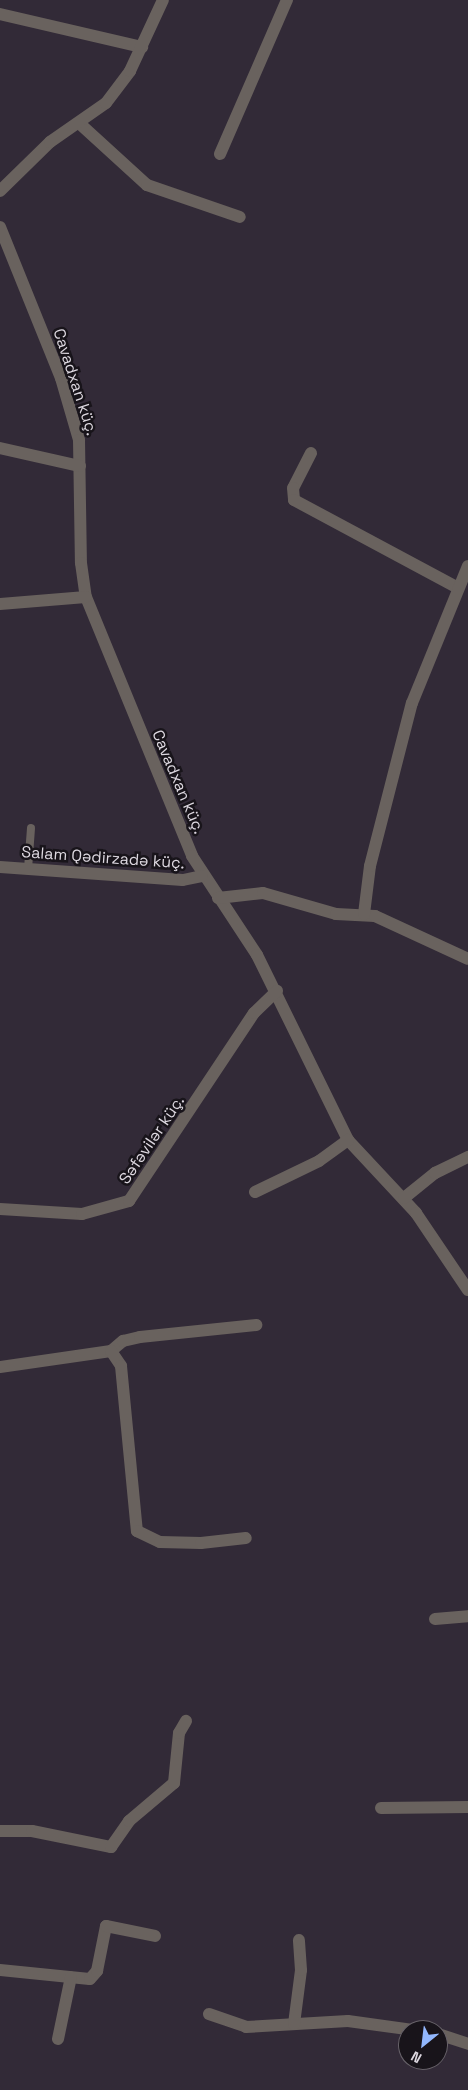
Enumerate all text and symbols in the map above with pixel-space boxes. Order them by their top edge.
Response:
street label: Cavadxan küç. [49,326,101,438]
street label: Cavadxan küç. [147,727,209,837]
street label: Salam Qədirzadə küç. [21,843,185,873]
street label: Səfəvilər küç. [115,1092,189,1188]
north arrow [398,2020,448,2070]
text: N [408,2047,425,2067]

